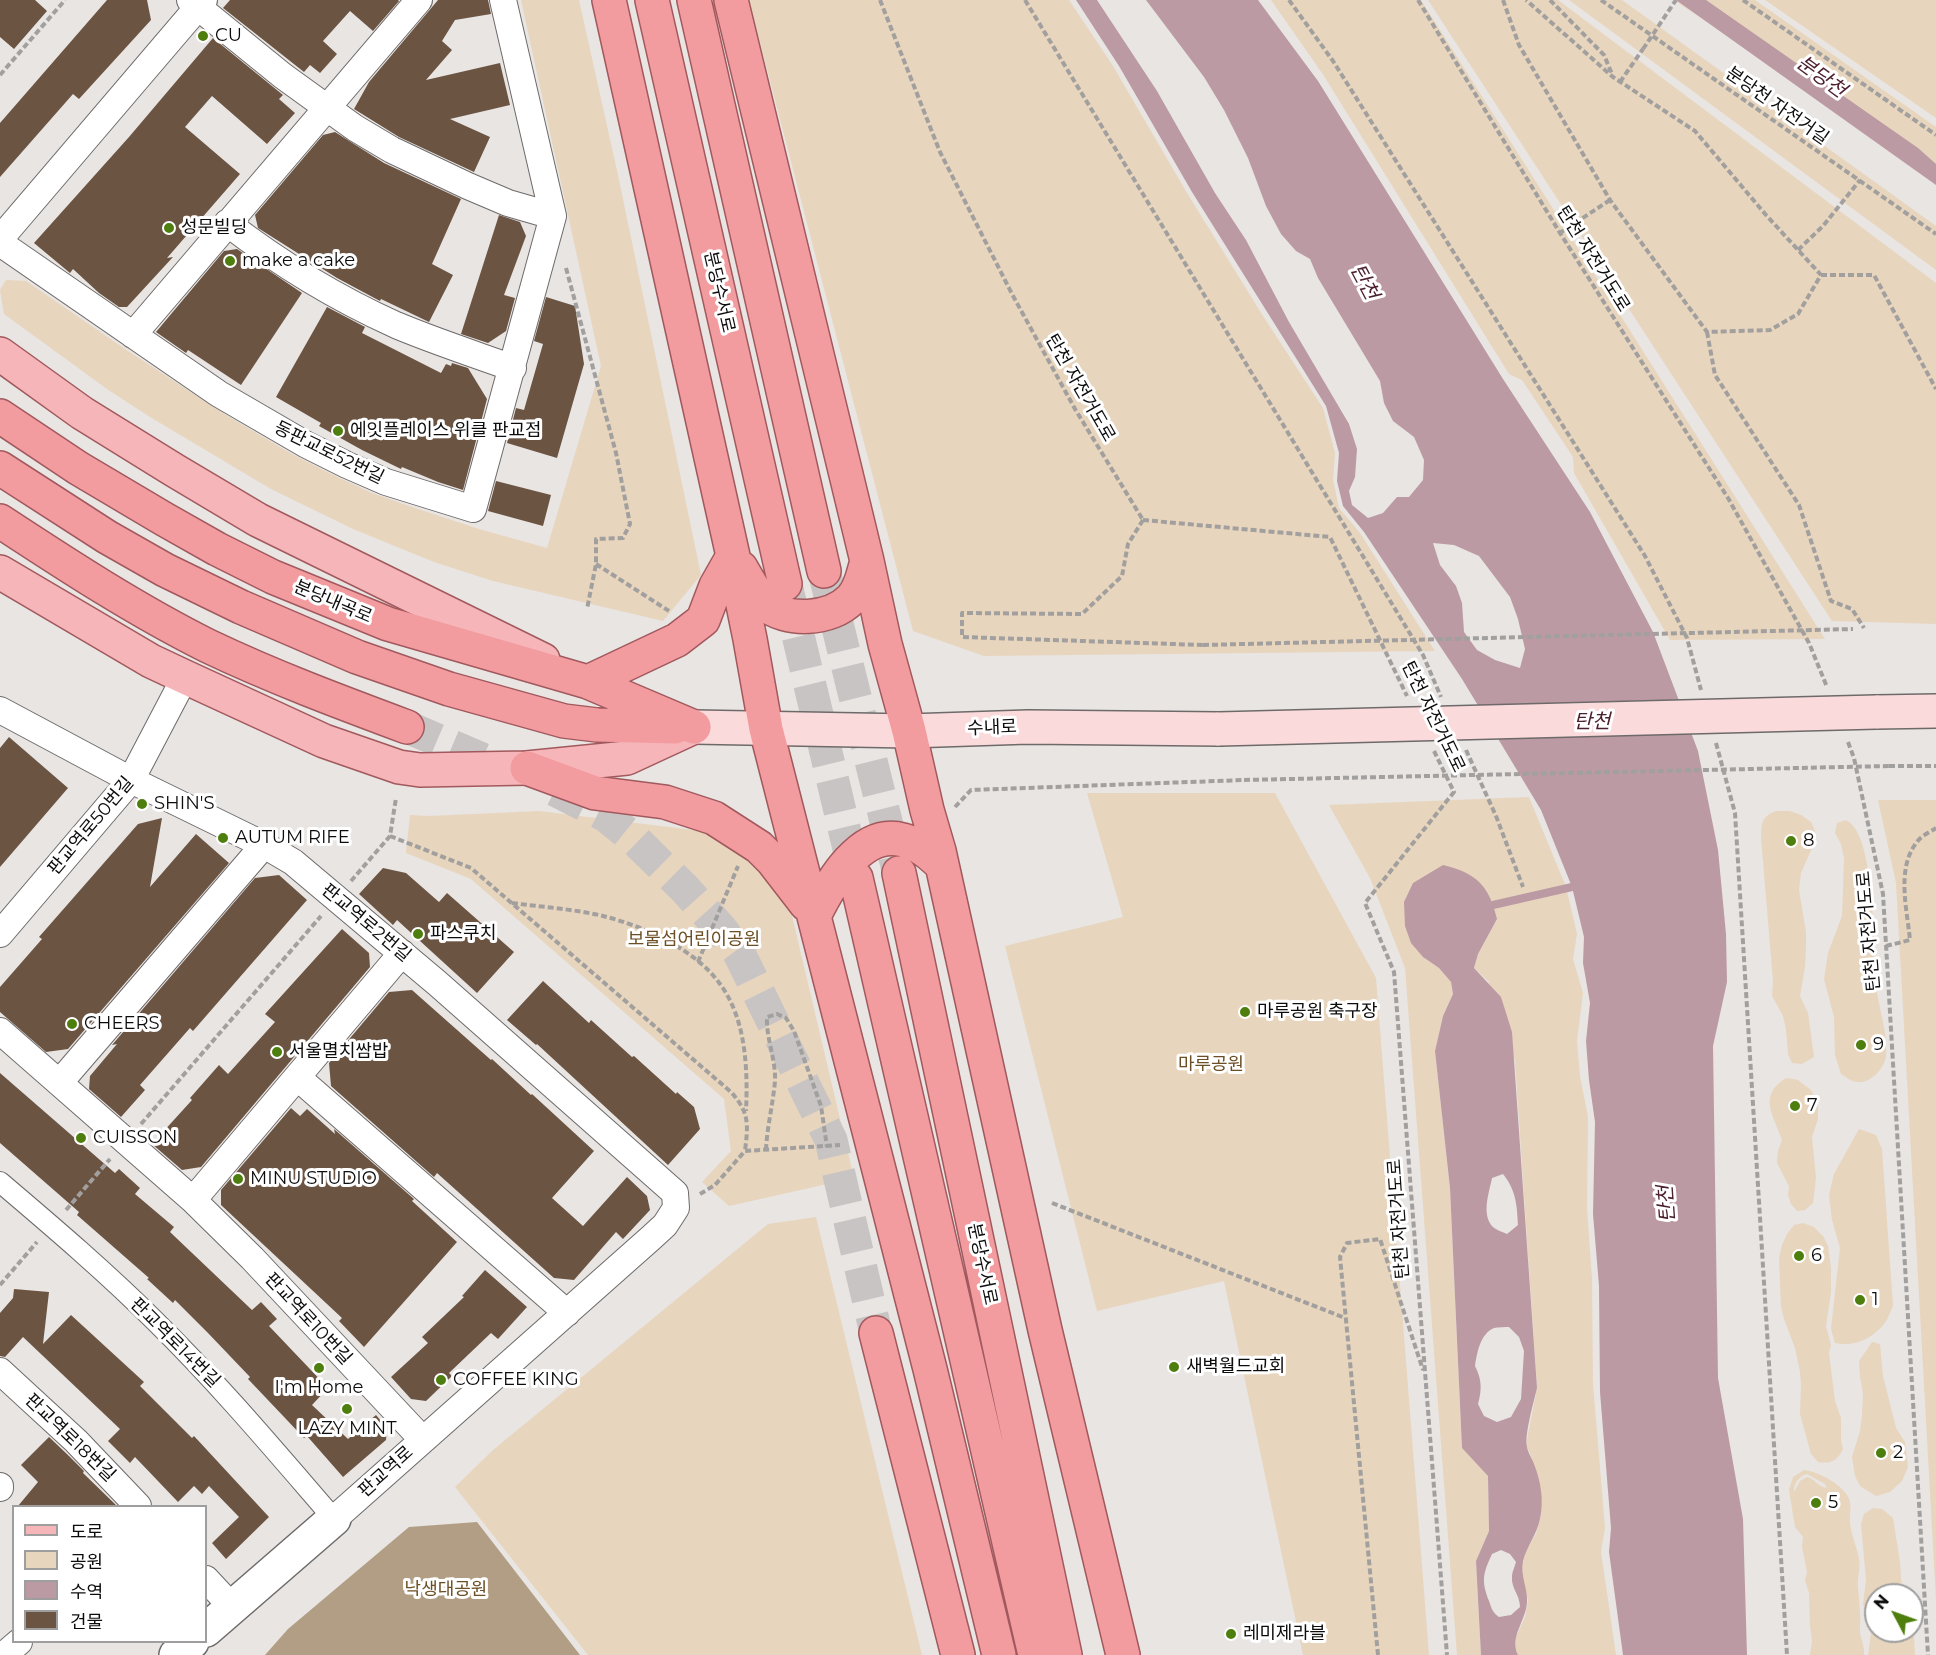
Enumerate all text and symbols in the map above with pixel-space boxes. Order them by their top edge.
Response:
place label: CU [215,25,242,47]
marker: CU [196,29,210,43]
water label: 분당천 [1792,51,1850,103]
street label: 분당천 자전거길 [1721,63,1833,149]
street label: 탄천 자전거도로 [1552,202,1634,316]
place label: 성문빌딩 [181,217,247,239]
marker: 성문빌딩 [162,221,176,235]
street label: 분당수서로 [699,249,739,335]
place label: make a cake [242,250,355,272]
marker: make a cake [223,254,237,268]
water label: 탄천 [1345,260,1383,304]
street label: 탄천 자전거도로 [1040,330,1120,446]
street label: 동판교로52번길 [270,417,388,489]
place label: 에잇플레이스 위클 판교점 [350,420,542,442]
marker: 에잇플레이스 위클 판교점 [331,424,345,438]
street label: 분당내곡로 [291,576,375,628]
street label: 탄천 자전거도로 [1397,658,1469,776]
water label: 탄천 [1574,710,1610,734]
street label: 수내로 [967,716,1017,740]
street label: 판교역로50번길 [44,773,138,879]
place label: SHIN'S [154,793,214,815]
marker: SHIN'S [135,797,149,811]
place label: AUTUM RIFE [235,827,350,849]
place label: 8 [1803,830,1814,852]
marker: AUTUM RIFE [216,831,230,845]
marker: 8 [1784,834,1798,848]
street label: 탄천 자전거도로 [1853,870,1885,992]
street label: 판교역로2번길 [317,880,415,966]
place label: 파스쿠치 [430,923,496,945]
marker: 파스쿠치 [411,927,425,941]
park label: 보물섬어린이공원 [628,929,760,951]
place label: 마루공원 축구장 [1257,1001,1378,1023]
marker: 마루공원 축구장 [1238,1005,1252,1019]
place label: CHEERS [84,1013,160,1035]
marker: CHEERS [65,1017,79,1031]
place label: 9 [1873,1034,1884,1056]
marker: 9 [1854,1038,1868,1052]
place label: 서울멸치쌈밥 [289,1041,388,1063]
marker: 서울멸치쌈밥 [270,1045,284,1059]
park label: 마루공원 [1178,1054,1244,1076]
place label: 7 [1807,1095,1818,1117]
marker: 7 [1788,1099,1802,1113]
place label: CUISSON [93,1127,177,1149]
marker: CUISSON [74,1131,88,1145]
street label: 탄천 자전거도로 [1384,1158,1414,1280]
place label: MINU STUDIO [250,1168,377,1190]
marker: MINU STUDIO [231,1172,245,1186]
water label: 탄천 [1654,1185,1680,1223]
street label: 분당수서로 [963,1221,1001,1307]
place label: 6 [1811,1245,1822,1267]
marker: 6 [1792,1249,1806,1263]
street label: 판교역로10번길 [260,1269,356,1369]
place label: 1 [1872,1289,1878,1311]
marker: 1 [1853,1293,1867,1307]
street label: 판교역로14번길 [126,1294,224,1392]
place label: 새벽월드교회 [1186,1356,1285,1378]
marker: 새벽월드교회 [1167,1360,1181,1374]
marker: I'm Home [312,1361,326,1375]
place label: COFFEE KING [453,1369,579,1391]
marker: COFFEE KING [434,1373,448,1387]
place label: I'm Home [275,1377,363,1399]
street label: 판교역로18번길 [20,1389,120,1487]
marker: LAZY MINT [340,1402,354,1416]
place label: LAZY MINT [298,1418,396,1440]
street label: 판교역로 [354,1442,418,1502]
place label: 2 [1893,1442,1903,1464]
marker: 2 [1874,1446,1888,1460]
place label: 5 [1828,1492,1838,1514]
marker: 5 [1809,1496,1823,1510]
legend [12,1505,207,1643]
text: 도로 [70,1521,103,1543]
text: 공원 [70,1551,103,1573]
park label: 낙생대공원 [405,1579,487,1601]
text: 수역 [70,1581,103,1603]
north arrow [1864,1583,1924,1643]
text: N [1870,1591,1893,1613]
text: 건물 [70,1611,103,1633]
place label: 레미제라블 [1243,1623,1326,1645]
marker: 레미제라블 [1224,1627,1238,1641]

